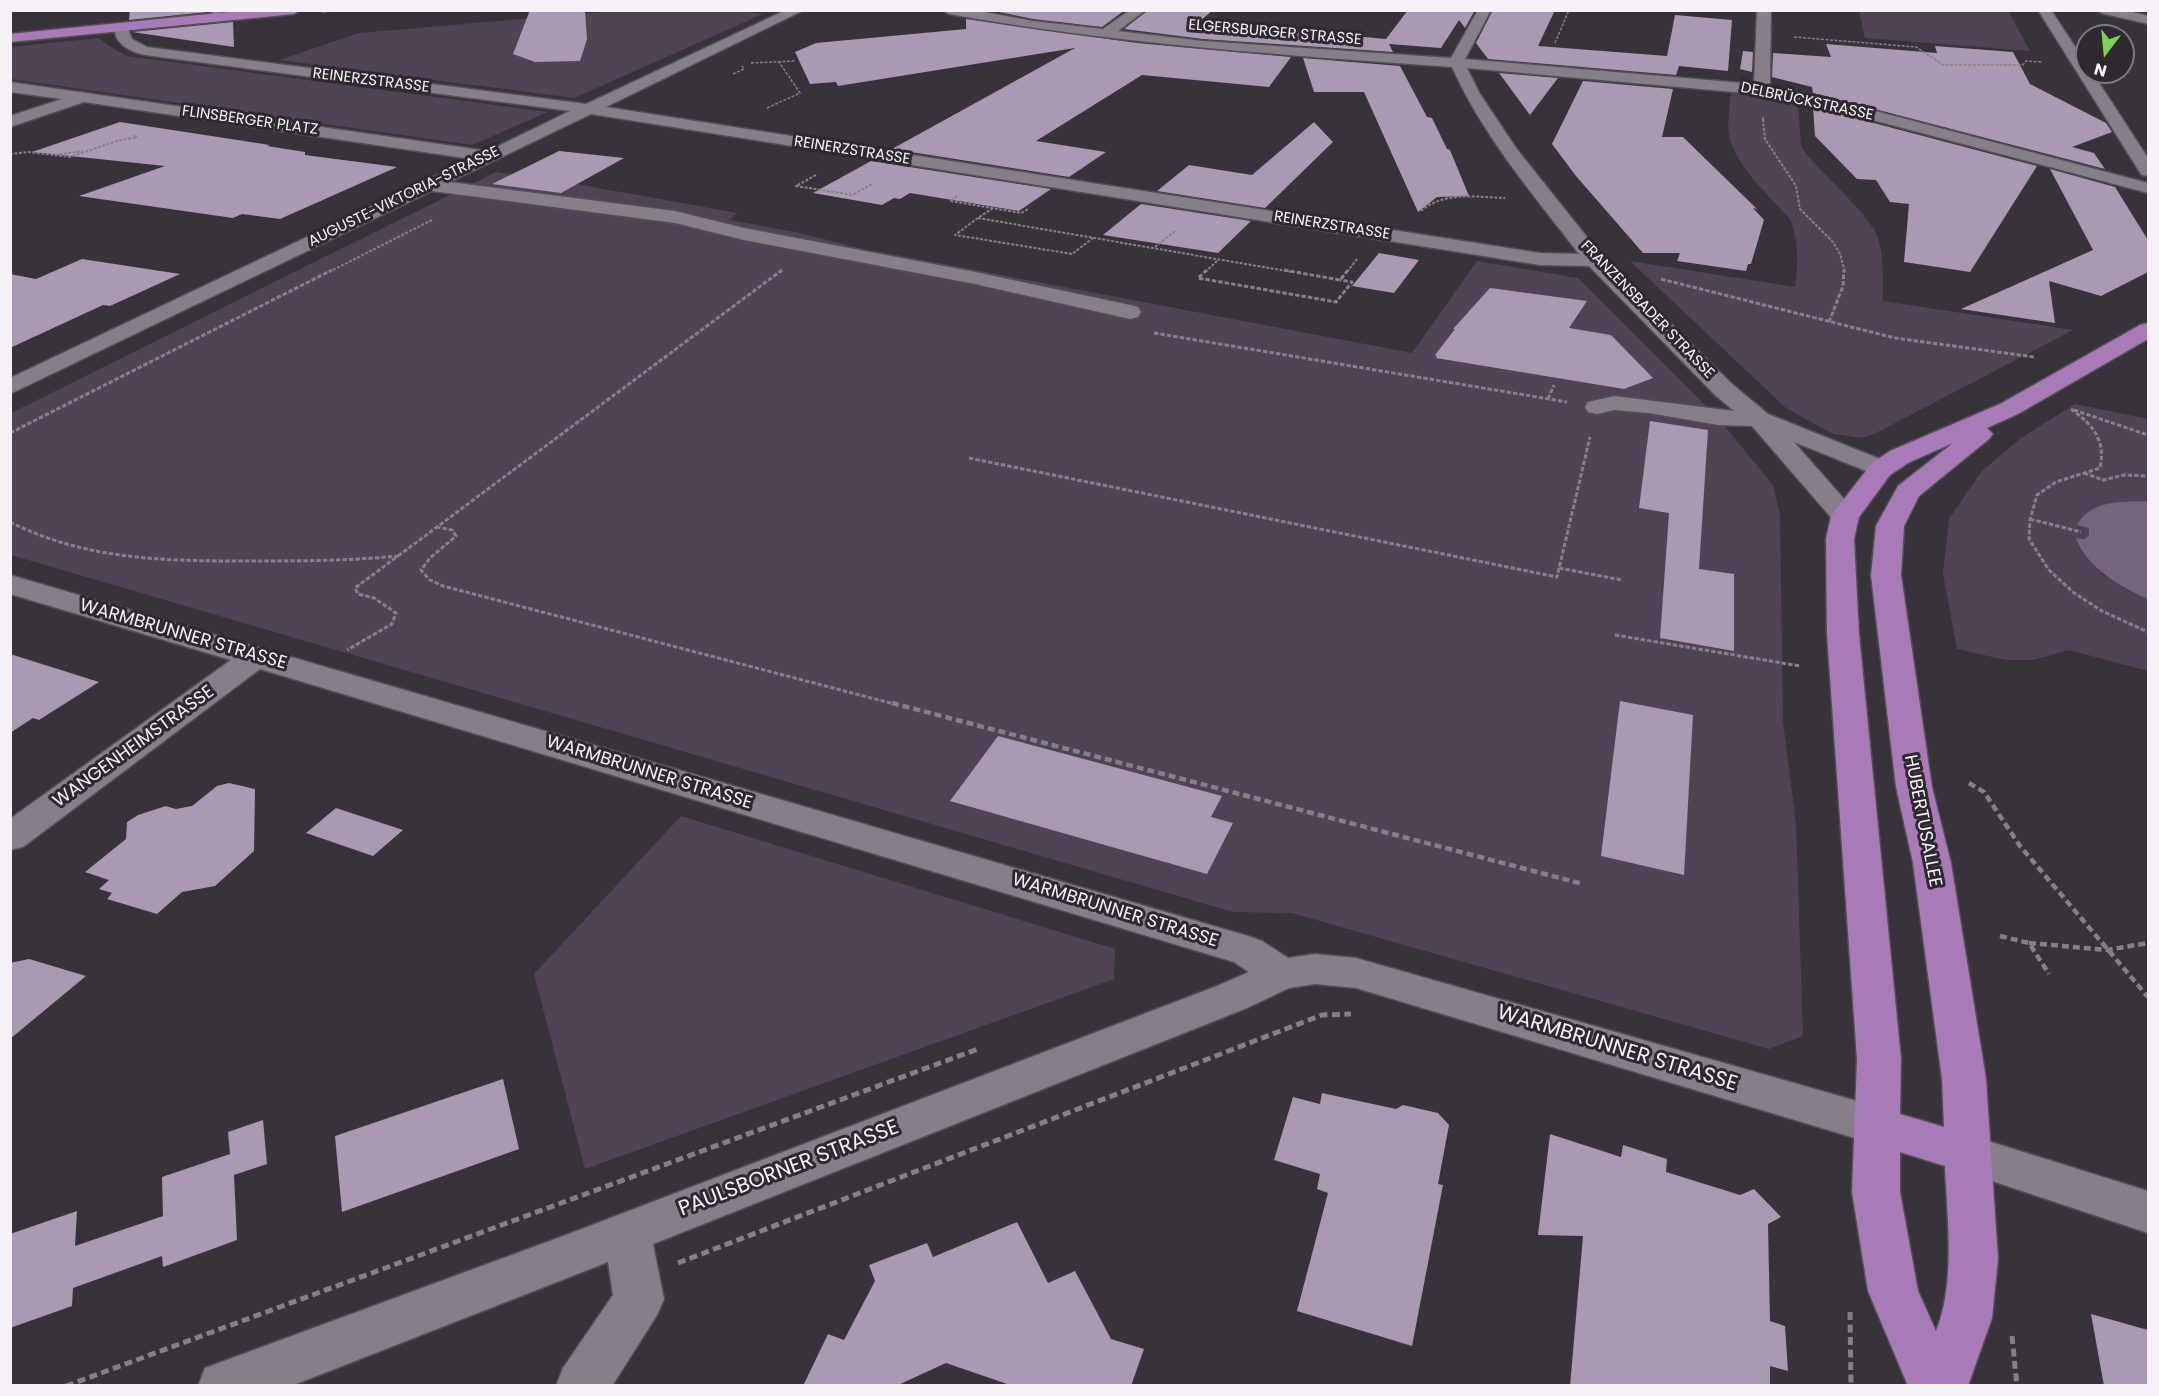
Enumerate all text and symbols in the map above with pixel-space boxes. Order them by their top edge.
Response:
street label: ELGERSBURGER STRASSE [1188,16,1362,50]
north arrow [2075,24,2135,84]
text: N [2091,57,2109,83]
street label: REINERZSTRASSE [312,65,430,97]
street label: DELBRÜCKSTRASSE [1739,79,1875,125]
street label: FLINSBERGER PLATZ [181,103,319,139]
street label: REINERZSTRASSE [793,133,911,169]
street label: AUGUSTE-VIKTORIA-STRASSE [306,143,502,251]
street label: REINERZSTRASSE [1273,208,1391,244]
street label: FRANZENSBADER STRASSE [1576,237,1718,383]
street label: WARMBRUNNER STRASSE [77,595,289,675]
street label: WANGENHEIMSTRASSE [49,681,219,813]
street label: WARMBRUNNER STRASSE [543,731,755,815]
street label: HUBERTUSALLEE [1899,753,1945,889]
street label: WARMBRUNNER STRASSE [1009,869,1221,953]
street label: WARMBRUNNER STRASSE [1494,1000,1740,1098]
street label: PAULSBORNER STRASSE [675,1115,903,1223]

